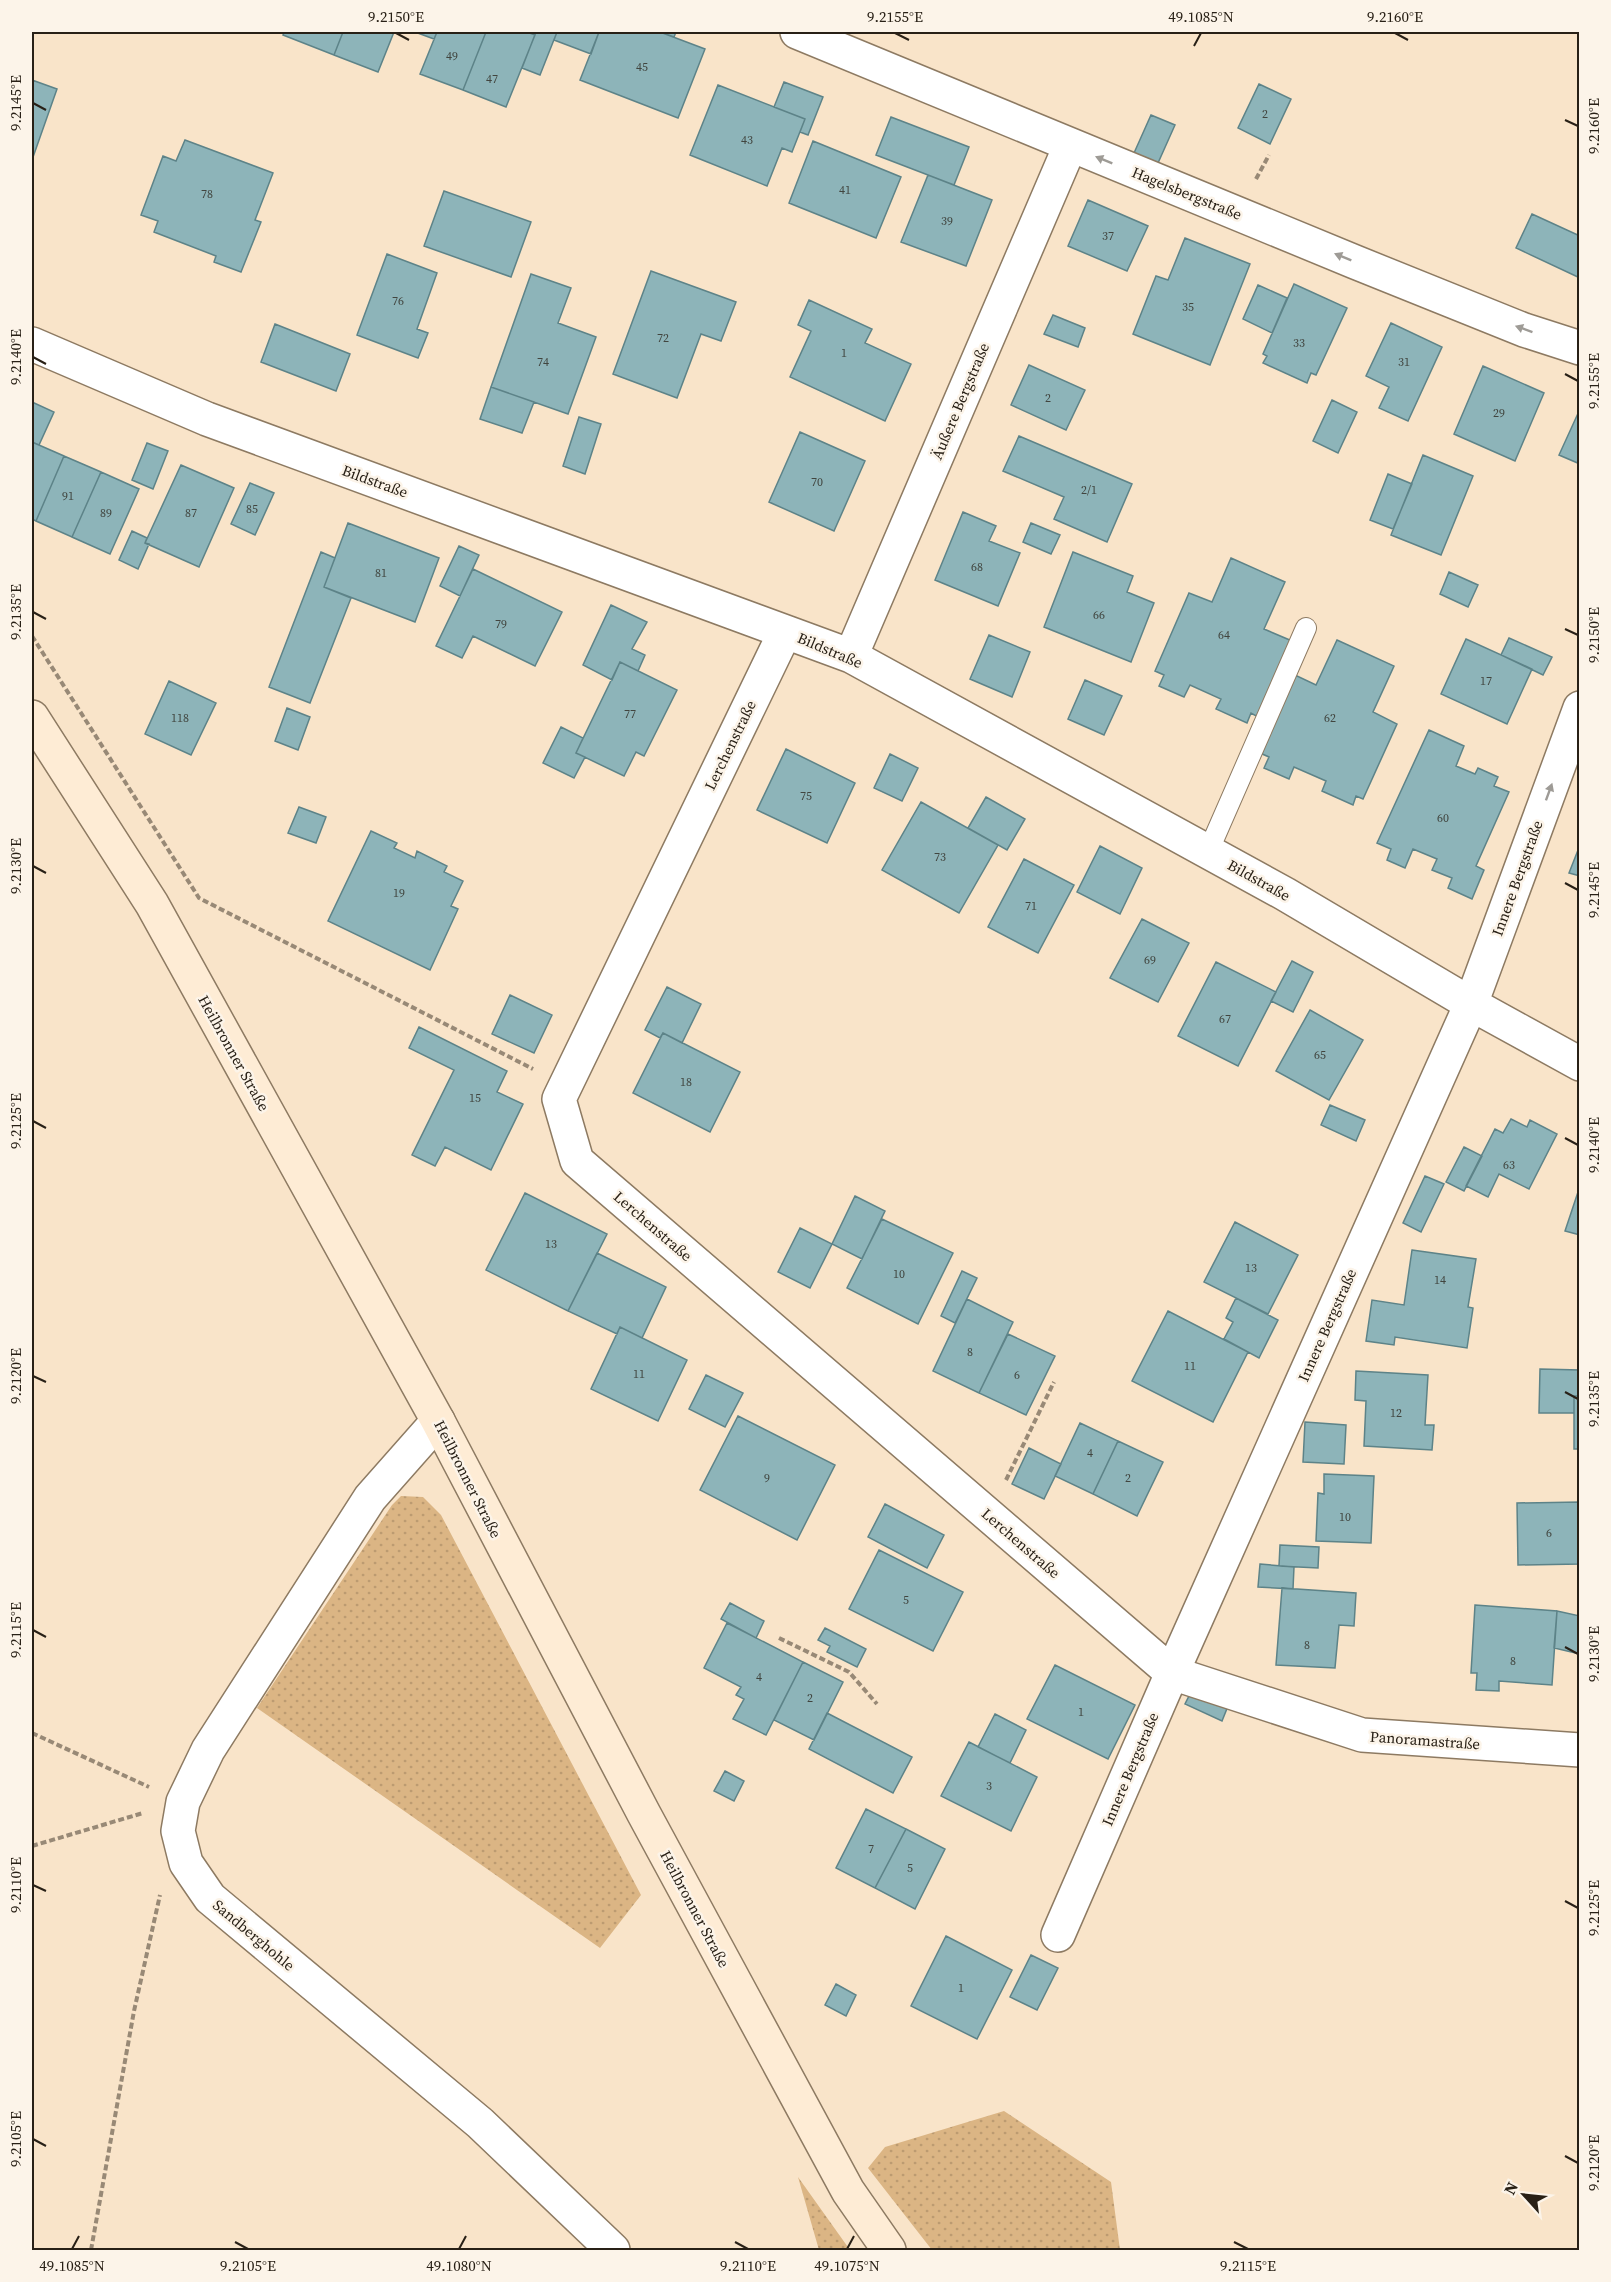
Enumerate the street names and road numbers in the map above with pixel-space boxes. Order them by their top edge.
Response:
street label: Hagelsbergstraße [1129,161,1245,225]
street label: Äußere Bergstraße [926,339,994,463]
street label: Bildstraße [339,459,411,503]
street label: Bildstraße [794,627,866,673]
street label: Lerchenstraße [699,696,761,793]
street label: Innere Bergstraße [1486,817,1548,939]
street label: Bildstraße [1224,854,1294,906]
street label: Heilbronner Straße [193,991,275,1115]
street label: Lerchenstraße [609,1186,697,1266]
street label: Innere Bergstraße [1293,1265,1361,1385]
street label: Heilbronner Straße [429,1416,507,1542]
street label: Lerchenstraße [977,1503,1065,1583]
street label: Innere Bergstraße [1097,1709,1164,1829]
street label: Panoramastraße [1369,1726,1481,1754]
street label: Heilbronner Straße [655,1847,735,1971]
street label: Sandberghohle [208,1894,300,1976]

